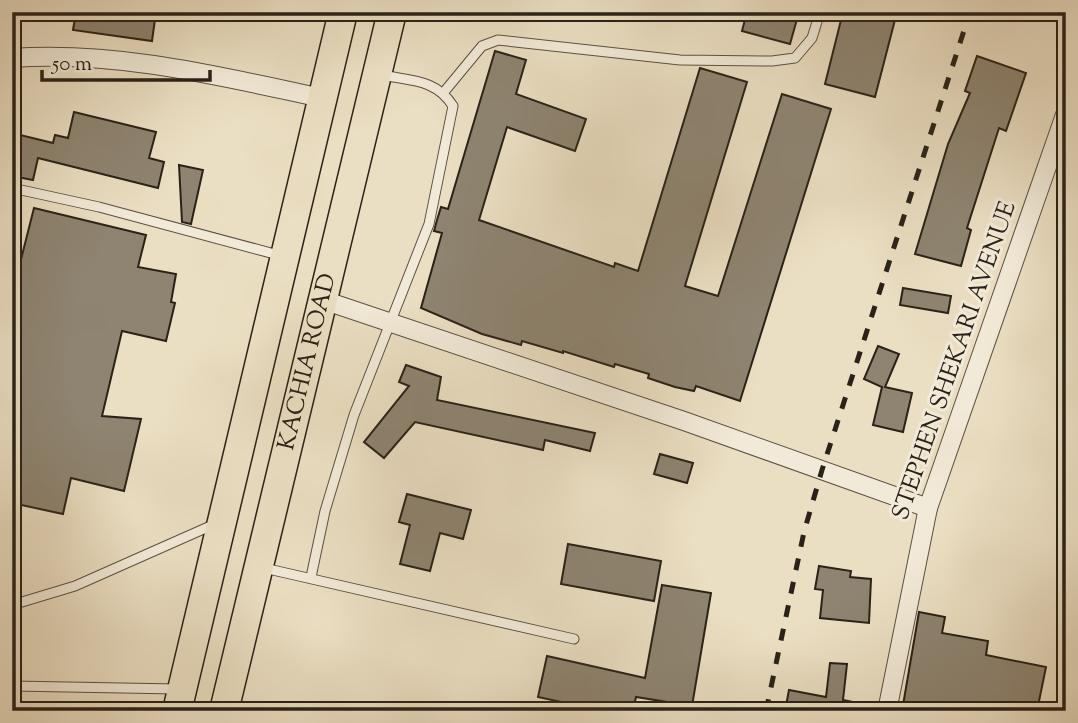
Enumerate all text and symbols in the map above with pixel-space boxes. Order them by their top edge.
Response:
scale bar [42,38,210,82]
text: 50 m [51,50,92,80]
street label: STEPHEN SHEKARI AVENUE [884,197,1026,525]
street label: KACHIA ROAD [270,270,346,454]

